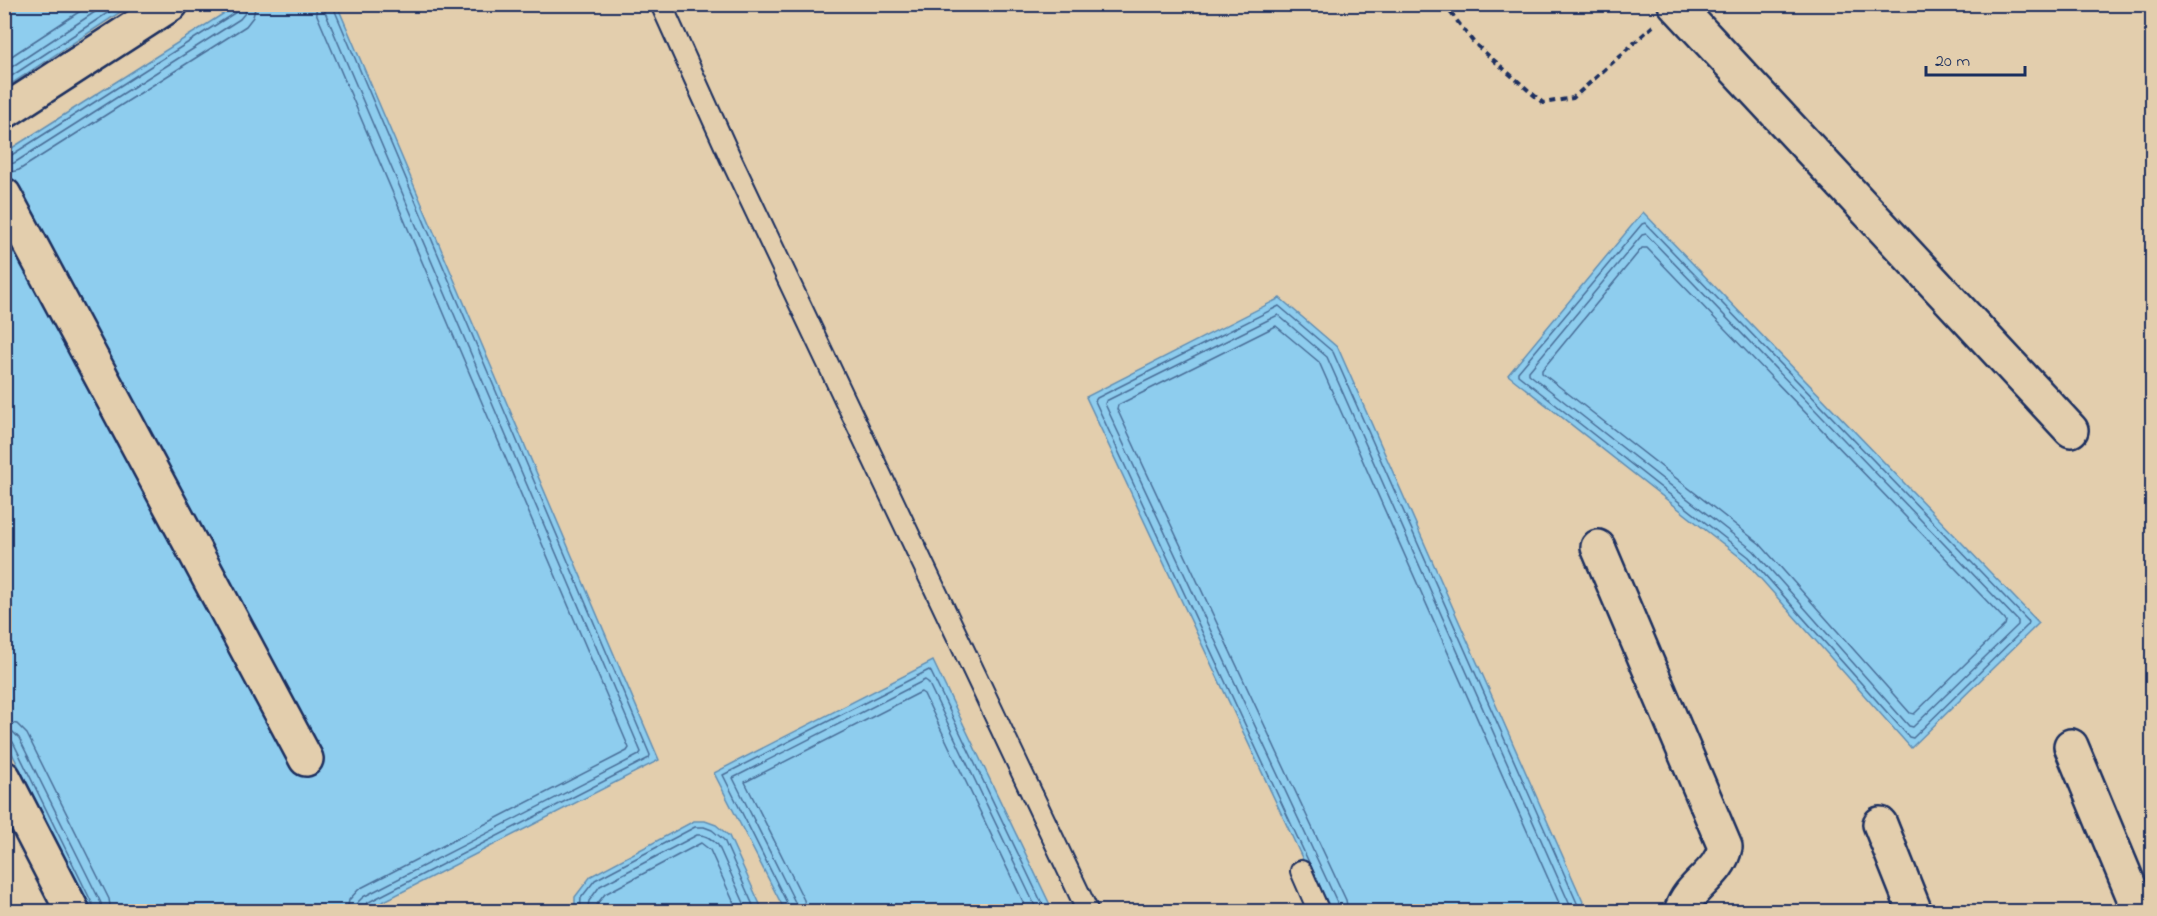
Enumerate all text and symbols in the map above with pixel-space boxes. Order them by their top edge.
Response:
scale bar [1926,39,2025,77]
text: 20 m [1935,49,1970,75]

